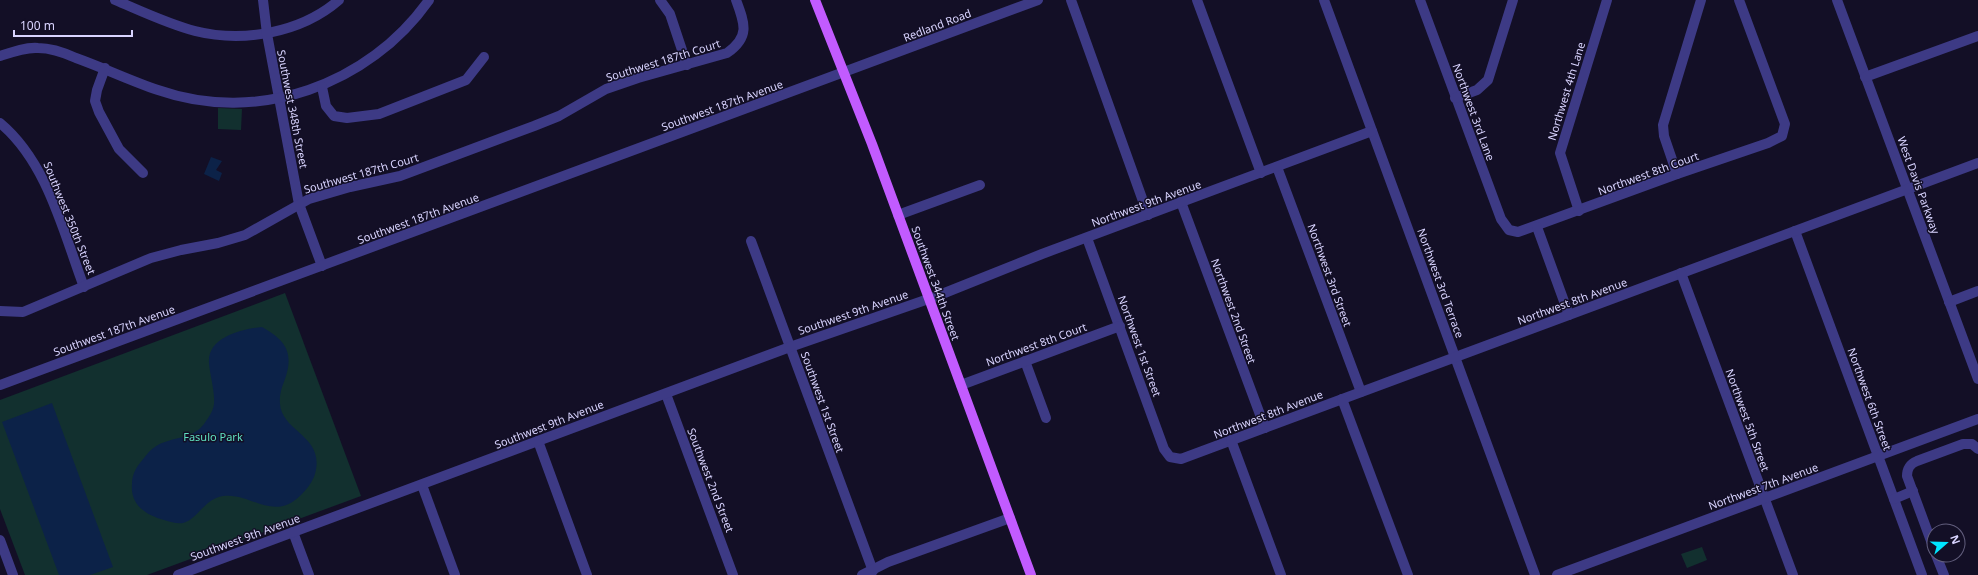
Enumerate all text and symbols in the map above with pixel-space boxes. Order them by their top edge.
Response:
street label: Redland Road [901,5,973,45]
scale bar [14,12,132,38]
text: 100 m [20,17,55,34]
street label: Southwest 187th Court [604,35,722,85]
street label: Northwest 4th Lane [1544,40,1588,142]
street label: Southwest 348th Street [274,48,312,170]
street label: Northwest 3rd Lane [1449,61,1499,163]
street label: Southwest 187th Avenue [659,76,785,134]
street label: West Davis Parkway [1894,134,1944,236]
street label: Northwest 8th Court [1596,148,1700,198]
street label: Southwest 187th Court [302,149,420,197]
street label: Southwest 350th Street [40,159,100,277]
street label: Northwest 9th Avenue [1089,176,1203,230]
street label: Southwest 187th Avenue [355,189,481,247]
street label: Northwest 3rd Street [1304,222,1356,328]
street label: Southwest 344th Street [908,224,964,342]
street label: Northwest 3rd Terrace [1414,226,1468,340]
street label: Northwest 2nd Street [1208,256,1260,366]
street label: Northwest 8th Avenue [1515,274,1629,328]
street label: Southwest 9th Avenue [796,286,910,338]
street label: Northwest 1st Street [1115,293,1165,399]
street label: Southwest 187th Avenue [51,301,177,359]
street label: Northwest 8th Court [984,319,1088,369]
street label: Northwest 6th Street [1844,346,1896,452]
street label: Southwest 1st Street [798,349,848,455]
street label: Northwest 5th Street [1722,367,1774,473]
street label: Northwest 8th Avenue [1211,386,1325,442]
street label: Southwest 9th Avenue [492,396,606,452]
street label: Southwest 2nd Street [684,426,738,534]
park label: Fasulo Park [183,429,243,444]
street label: Northwest 7th Avenue [1706,459,1820,513]
street label: Southwest 9th Avenue [188,510,302,564]
north arrow [1926,523,1966,563]
text: N [1947,533,1964,546]

